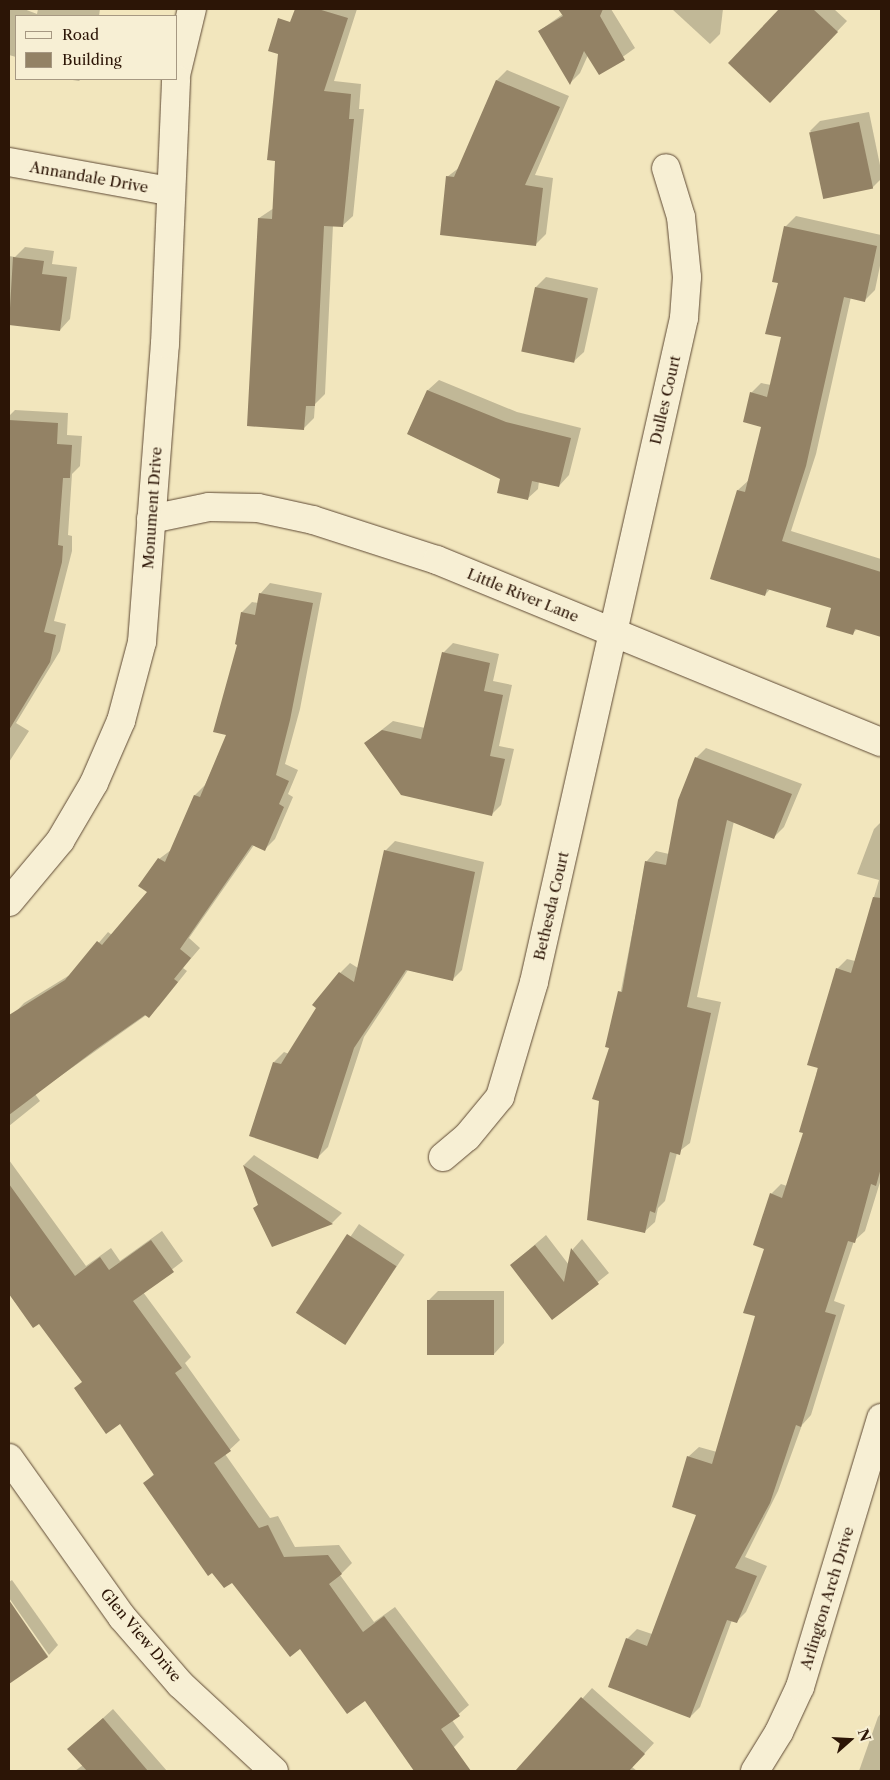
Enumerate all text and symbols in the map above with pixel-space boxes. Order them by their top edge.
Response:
legend [15,15,178,80]
text: Road [62,25,99,44]
text: Building [62,50,122,69]
street label: Annandale Drive [28,158,150,196]
street label: Dulles Court [646,354,684,446]
street label: Monument Drive [139,446,165,570]
street label: Little River Lane [464,564,582,626]
street label: Bethesda Court [530,850,572,962]
street label: Arlington Arch Drive [797,1524,857,1672]
street label: Glen View Drive [96,1584,186,1686]
north arrow [825,1715,875,1765]
text: N [854,1726,875,1744]

